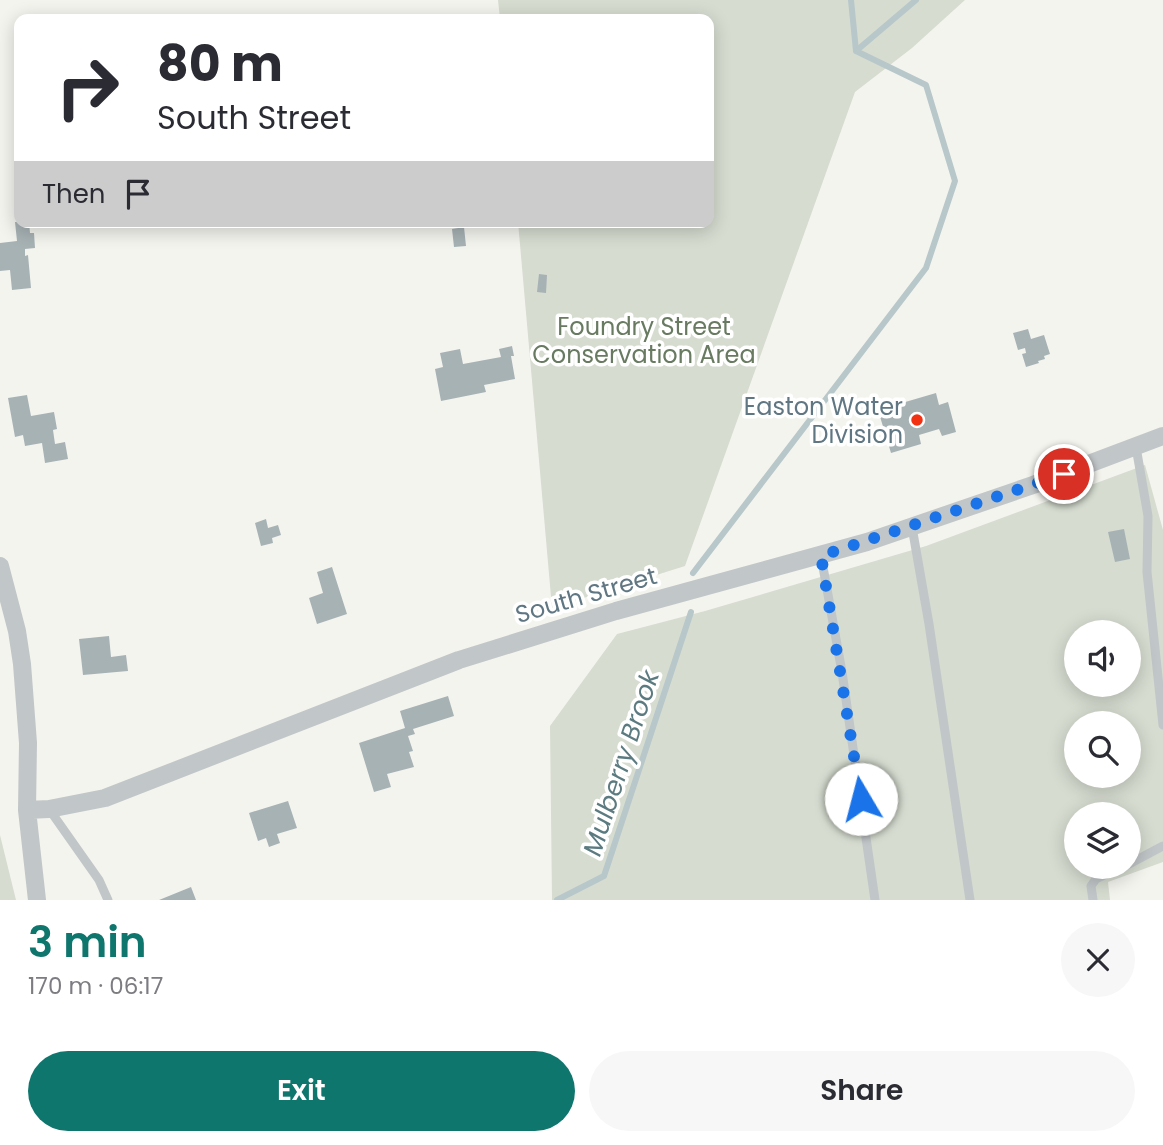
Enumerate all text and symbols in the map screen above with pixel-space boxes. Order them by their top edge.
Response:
text: 80 m [157,30,283,98]
icon: right [42,42,133,133]
text: South Street [157,95,351,140]
icon: arrive [119,175,157,213]
text: Then [42,176,105,212]
park label: Foundry Street Conservation Area [532,310,756,371]
place label: Easton Water Division [744,390,903,451]
marker: Easton Water Division [909,412,925,428]
pin [1034,444,1094,504]
icon: arrive [1045,455,1083,493]
street label: South Street [511,559,661,631]
map controls [1064,620,1141,879]
button: sound [1064,620,1141,697]
water label: Mulberry Brook [574,664,668,860]
button: search [1064,711,1141,788]
position arrow [824,762,898,836]
button: layers [1064,802,1141,879]
text: 3 min [28,913,147,972]
button: close [1061,923,1135,997]
text: 170 m · 06:17 [28,970,163,1002]
button: Exit [28,1051,575,1131]
button: Share [589,1051,1135,1131]

